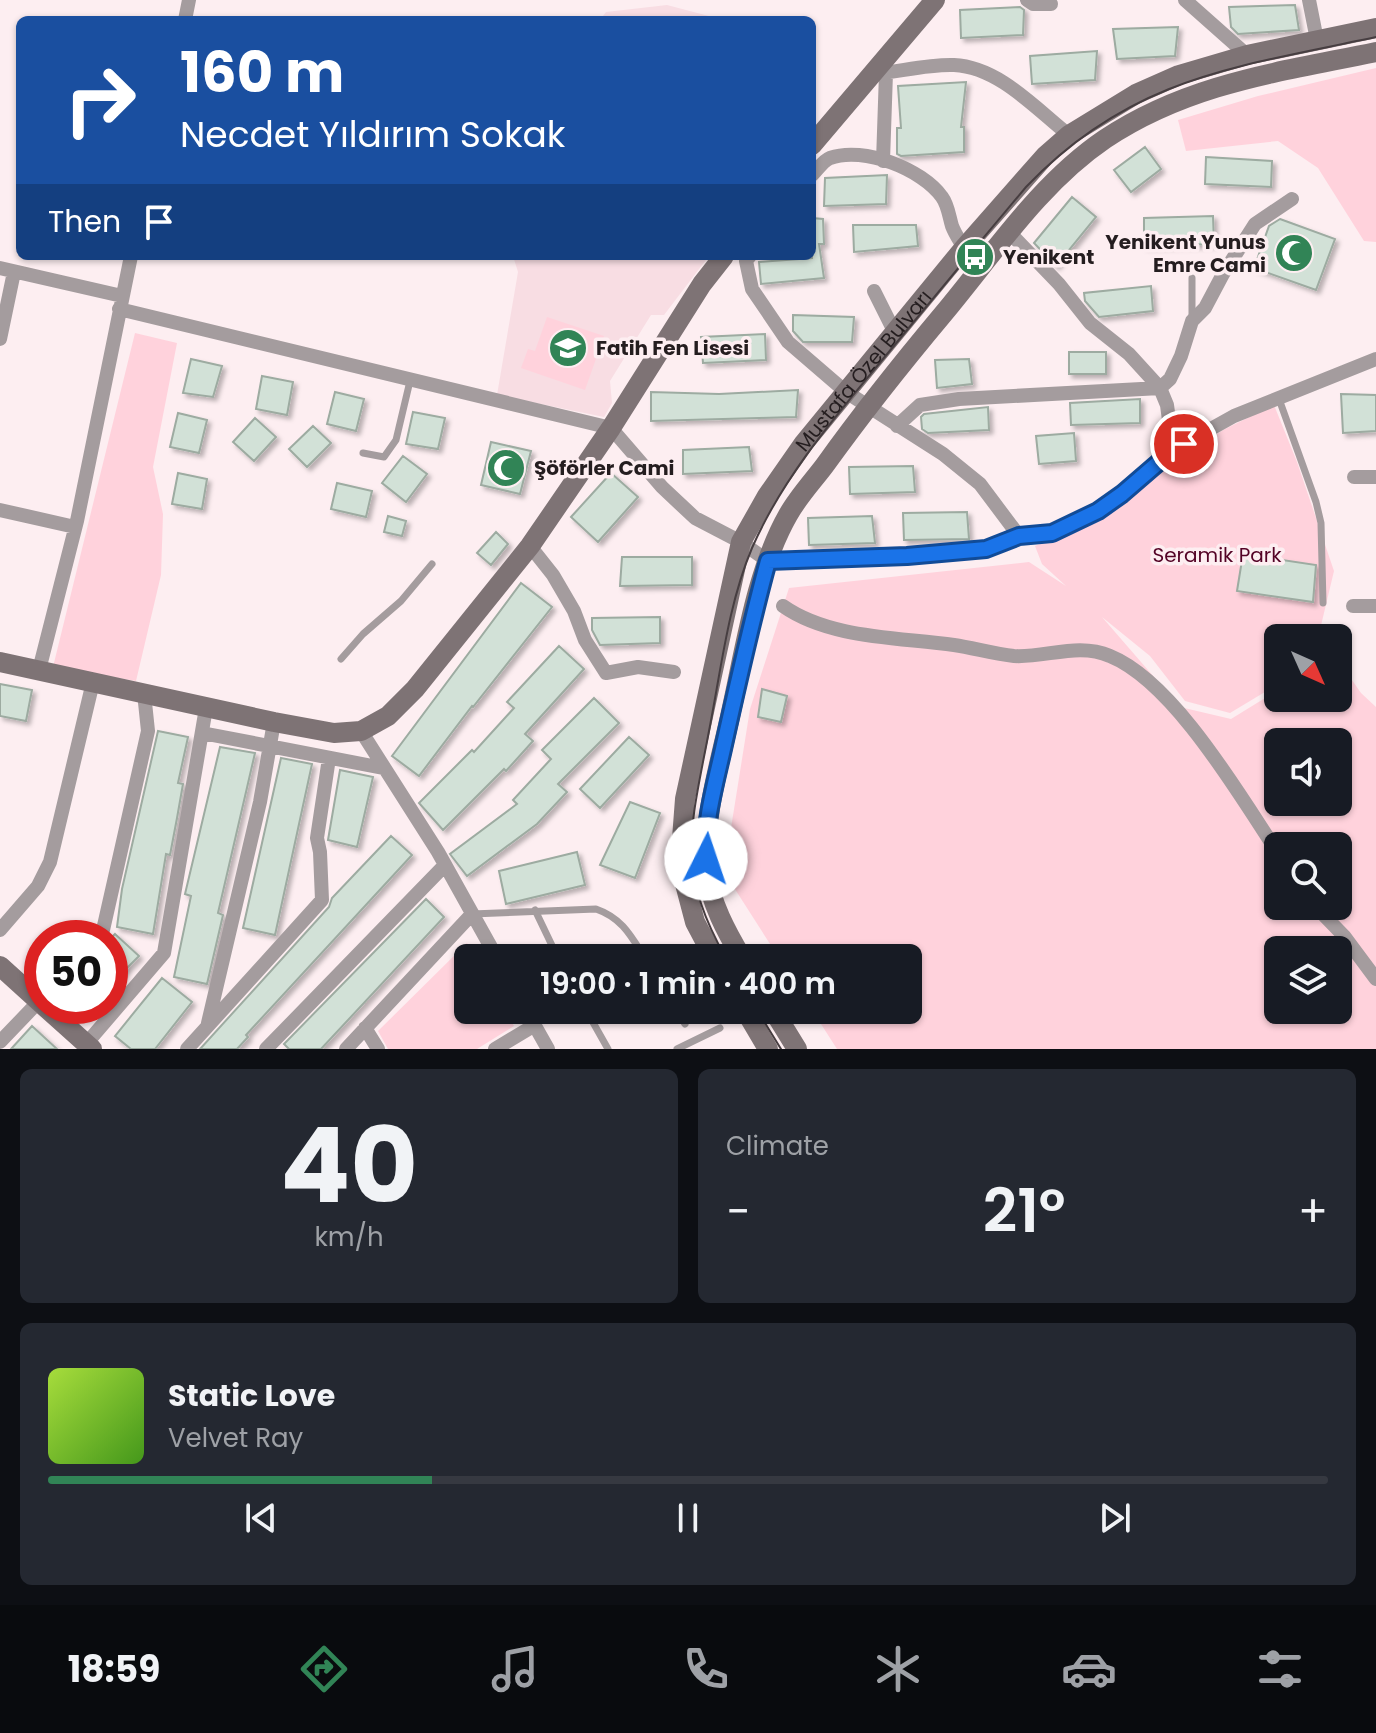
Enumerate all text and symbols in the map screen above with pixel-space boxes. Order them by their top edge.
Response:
text: 160 m [180,33,344,112]
icon: right [48,48,152,152]
text: Necdet Yıldırım Sokak [180,109,565,160]
text: Then [48,200,121,243]
icon: arrive [137,200,181,244]
place label: Yenikent Yunus Emre Cami [1105,228,1266,279]
mosque icon: Yenikent Yunus Emre Cami [1273,232,1315,274]
bus stop icon: Yenikent [954,236,996,278]
place label: Yenikent [1003,243,1094,271]
street label: Mustafa Özel Bulvarı [789,284,938,457]
school or university icon: Fatih Fen Lisesi [547,327,589,369]
place label: Fatih Fen Lisesi [596,334,749,362]
pin [1150,410,1218,478]
icon: arrive [1162,422,1206,466]
mosque icon: Şöförler Cami [485,447,527,489]
place label: Şöförler Cami [534,454,674,482]
park label: Seramik Park [1152,541,1282,569]
north arrow [1264,624,1352,712]
map controls [1264,624,1352,1024]
button: sound [1264,728,1352,816]
position arrow [664,817,748,901]
button: search [1264,832,1352,920]
speed limit sign: 50 [24,920,128,1024]
button: layers [1264,936,1352,1024]
text: 19:00 · 1 min · 400 m [540,962,836,1005]
text: 40 [280,1093,418,1238]
text: Climate [726,1128,829,1164]
text: 21° [983,1169,1066,1253]
text: − [726,1181,750,1242]
text: + [1298,1181,1328,1242]
text: km/h [314,1219,384,1255]
text: Static Love [168,1374,335,1417]
text: Velvet Ray [168,1420,303,1456]
icon: previous [239,1496,283,1540]
icon: pause [666,1496,710,1540]
icon: next [1093,1496,1137,1540]
icon: directions [296,1641,352,1697]
icon: music [487,1641,543,1697]
icon: phone [678,1641,734,1697]
icon: climate [870,1641,926,1697]
icon: car [1061,1641,1117,1697]
icon: filters [1252,1641,1308,1697]
text: 18:59 [68,1644,160,1695]

